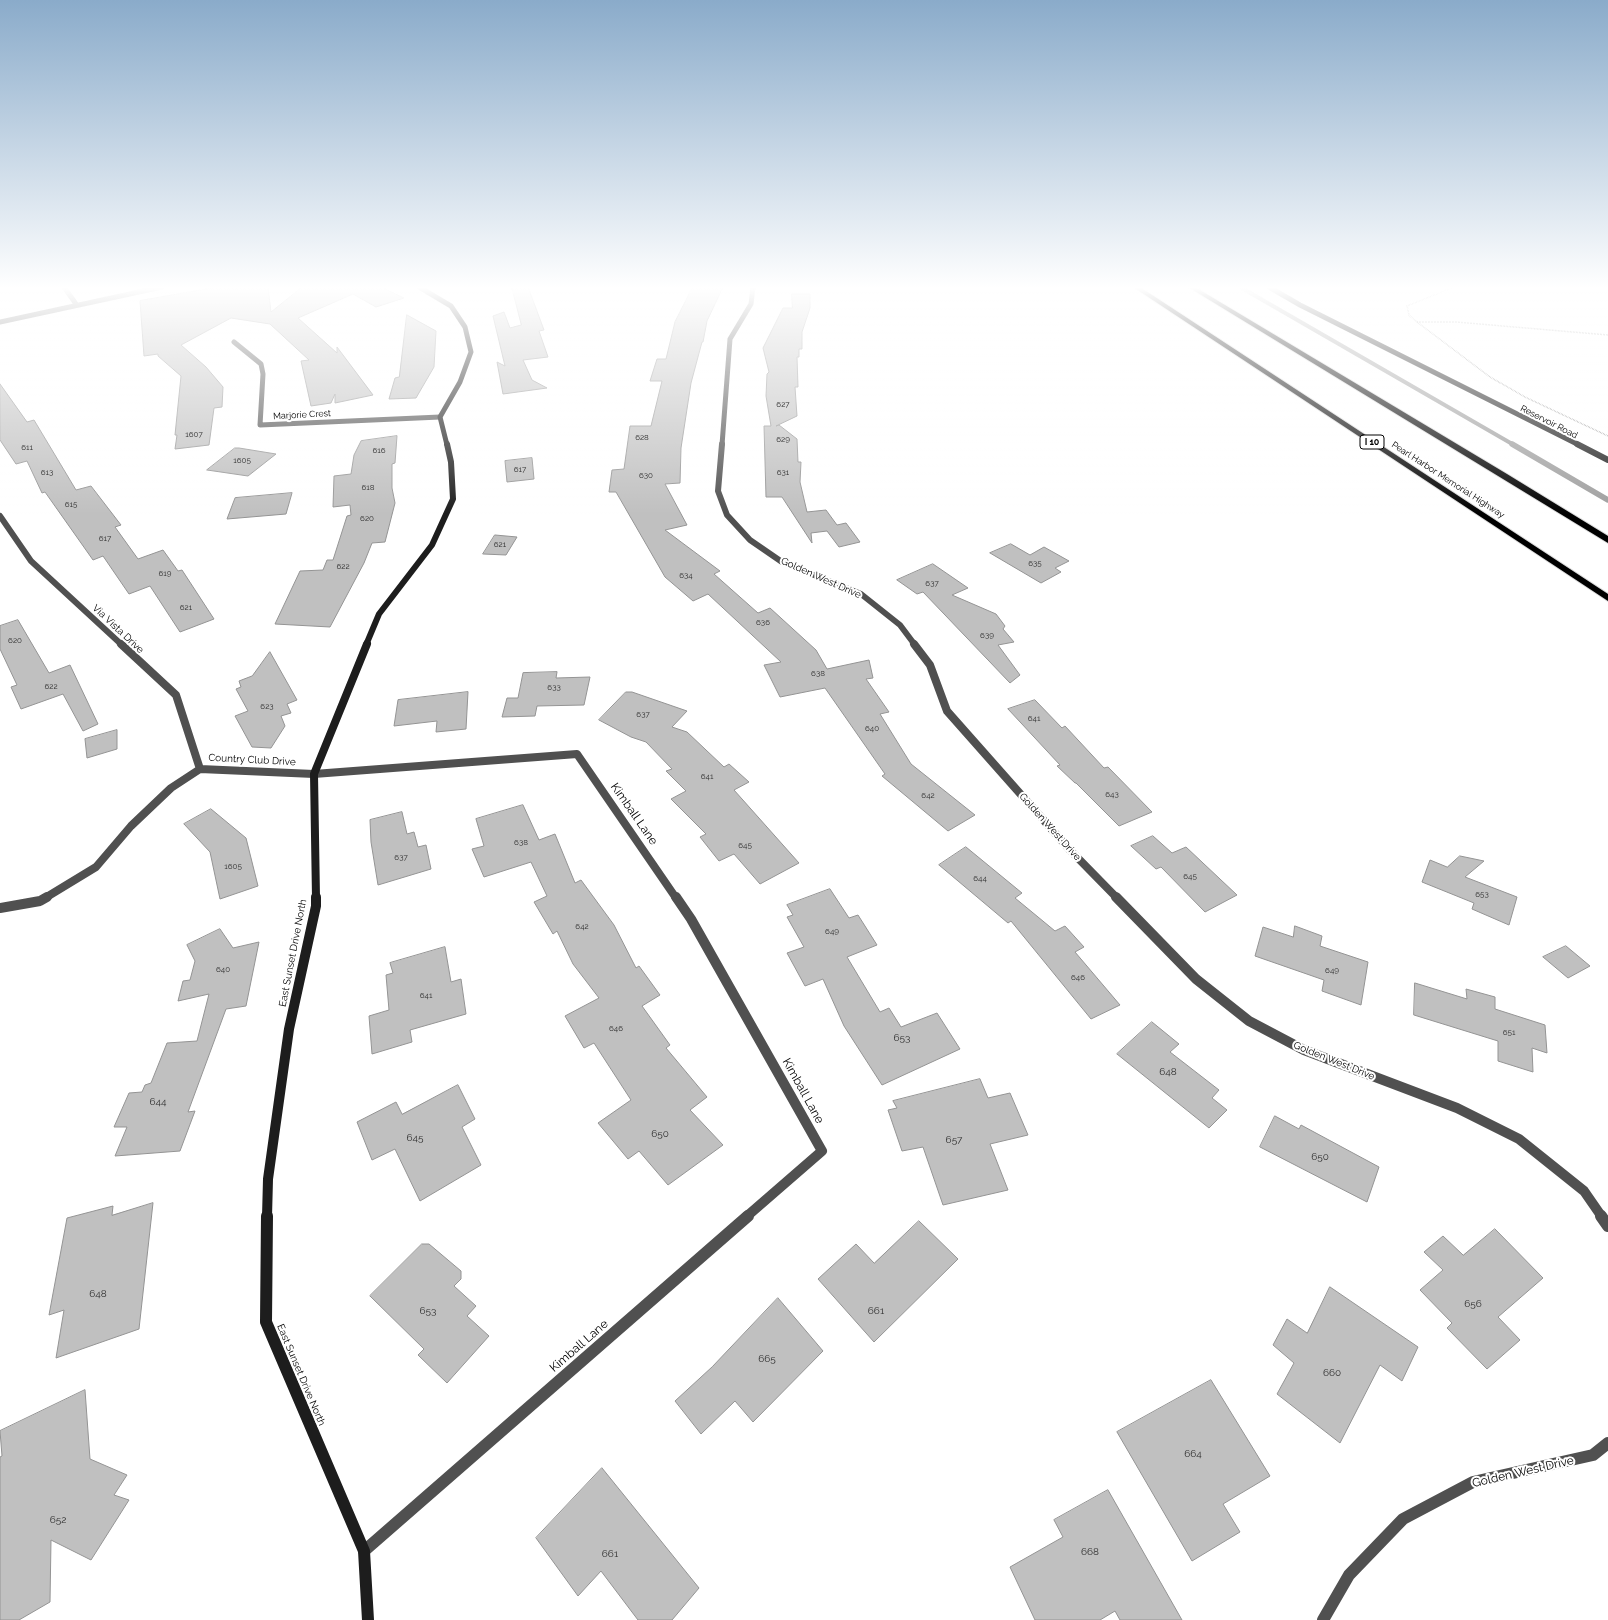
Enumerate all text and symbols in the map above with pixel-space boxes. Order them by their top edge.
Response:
house number: 627 [776,400,790,410]
street label: Reservoir Road [1519,403,1579,441]
street label: Marjorie Crest [273,408,331,422]
house number: 1607 [185,430,203,440]
house number: 628 [635,433,649,443]
house number: 629 [776,435,790,445]
road number: I 10 [1360,435,1384,449]
street label: Pearl Harbor Memorial Highway [1390,439,1506,521]
house number: 611 [21,443,33,453]
house number: 616 [372,446,386,456]
house number: 1605 [233,456,251,466]
house number: 617 [514,465,526,475]
house number: 613 [41,468,53,478]
house number: 631 [777,468,789,478]
house number: 630 [639,471,653,481]
house number: 618 [362,483,374,493]
house number: 615 [65,500,77,510]
house number: 620 [360,514,374,524]
house number: 617 [99,534,111,544]
house number: 621 [494,540,506,550]
street label: Golden West Drive [779,555,863,601]
house number: 635 [1028,559,1042,569]
house number: 622 [336,562,350,572]
house number: 619 [159,569,171,579]
house number: 634 [679,571,693,581]
house number: 637 [925,579,939,589]
street label: Via Vista Drive [90,602,146,656]
house number: 621 [180,603,192,613]
house number: 636 [756,618,770,628]
house number: 639 [980,631,994,641]
house number: 620 [8,636,22,646]
house number: 638 [811,669,825,679]
house number: 622 [44,682,58,692]
house number: 633 [547,683,561,693]
house number: 623 [260,702,274,712]
house number: 637 [636,710,650,720]
house number: 641 [1028,714,1040,724]
house number: 640 [865,724,879,734]
street label: Country Club Drive [208,752,296,768]
house number: 641 [701,772,713,782]
street label: Kimball Lane [607,780,661,848]
house number: 643 [1105,790,1119,800]
house number: 642 [921,791,935,801]
street label: Golden West Drive [1017,791,1083,863]
house number: 638 [514,838,528,848]
house number: 645 [738,841,752,851]
house number: 637 [394,853,408,863]
house number: 1605 [224,862,242,872]
house number: 645 [1183,872,1197,882]
house number: 644 [973,874,987,884]
house number: 653 [1475,890,1489,900]
street label: East Sunset Drive North [277,898,309,1008]
house number: 642 [575,922,589,932]
house number: 649 [825,927,839,937]
house number: 640 [216,965,230,975]
house number: 649 [1325,966,1339,976]
house number: 646 [1071,973,1085,983]
house number: 641 [420,991,432,1001]
house number: 646 [609,1024,623,1034]
house number: 651 [1503,1028,1515,1038]
house number: 653 [894,1032,910,1044]
street label: Golden West Drive [1292,1039,1376,1083]
street label: Kimball Lane [779,1056,827,1126]
house number: 648 [1159,1066,1177,1078]
house number: 644 [150,1096,166,1108]
house number: 650 [651,1128,669,1140]
house number: 645 [407,1132,423,1144]
house number: 657 [946,1134,962,1146]
house number: 650 [1311,1151,1329,1163]
house number: 648 [89,1288,107,1300]
house number: 656 [1464,1298,1482,1310]
house number: 653 [420,1305,436,1317]
house number: 661 [868,1305,884,1317]
street label: Kimball Lane [547,1317,611,1375]
street label: East Sunset Drive North [274,1322,328,1428]
house number: 665 [758,1353,776,1365]
house number: 660 [1323,1367,1341,1379]
house number: 664 [1184,1448,1202,1460]
street label: Golden West Drive [1471,1453,1575,1491]
house number: 652 [50,1514,66,1526]
house number: 668 [1081,1546,1099,1558]
house number: 661 [602,1548,618,1560]

